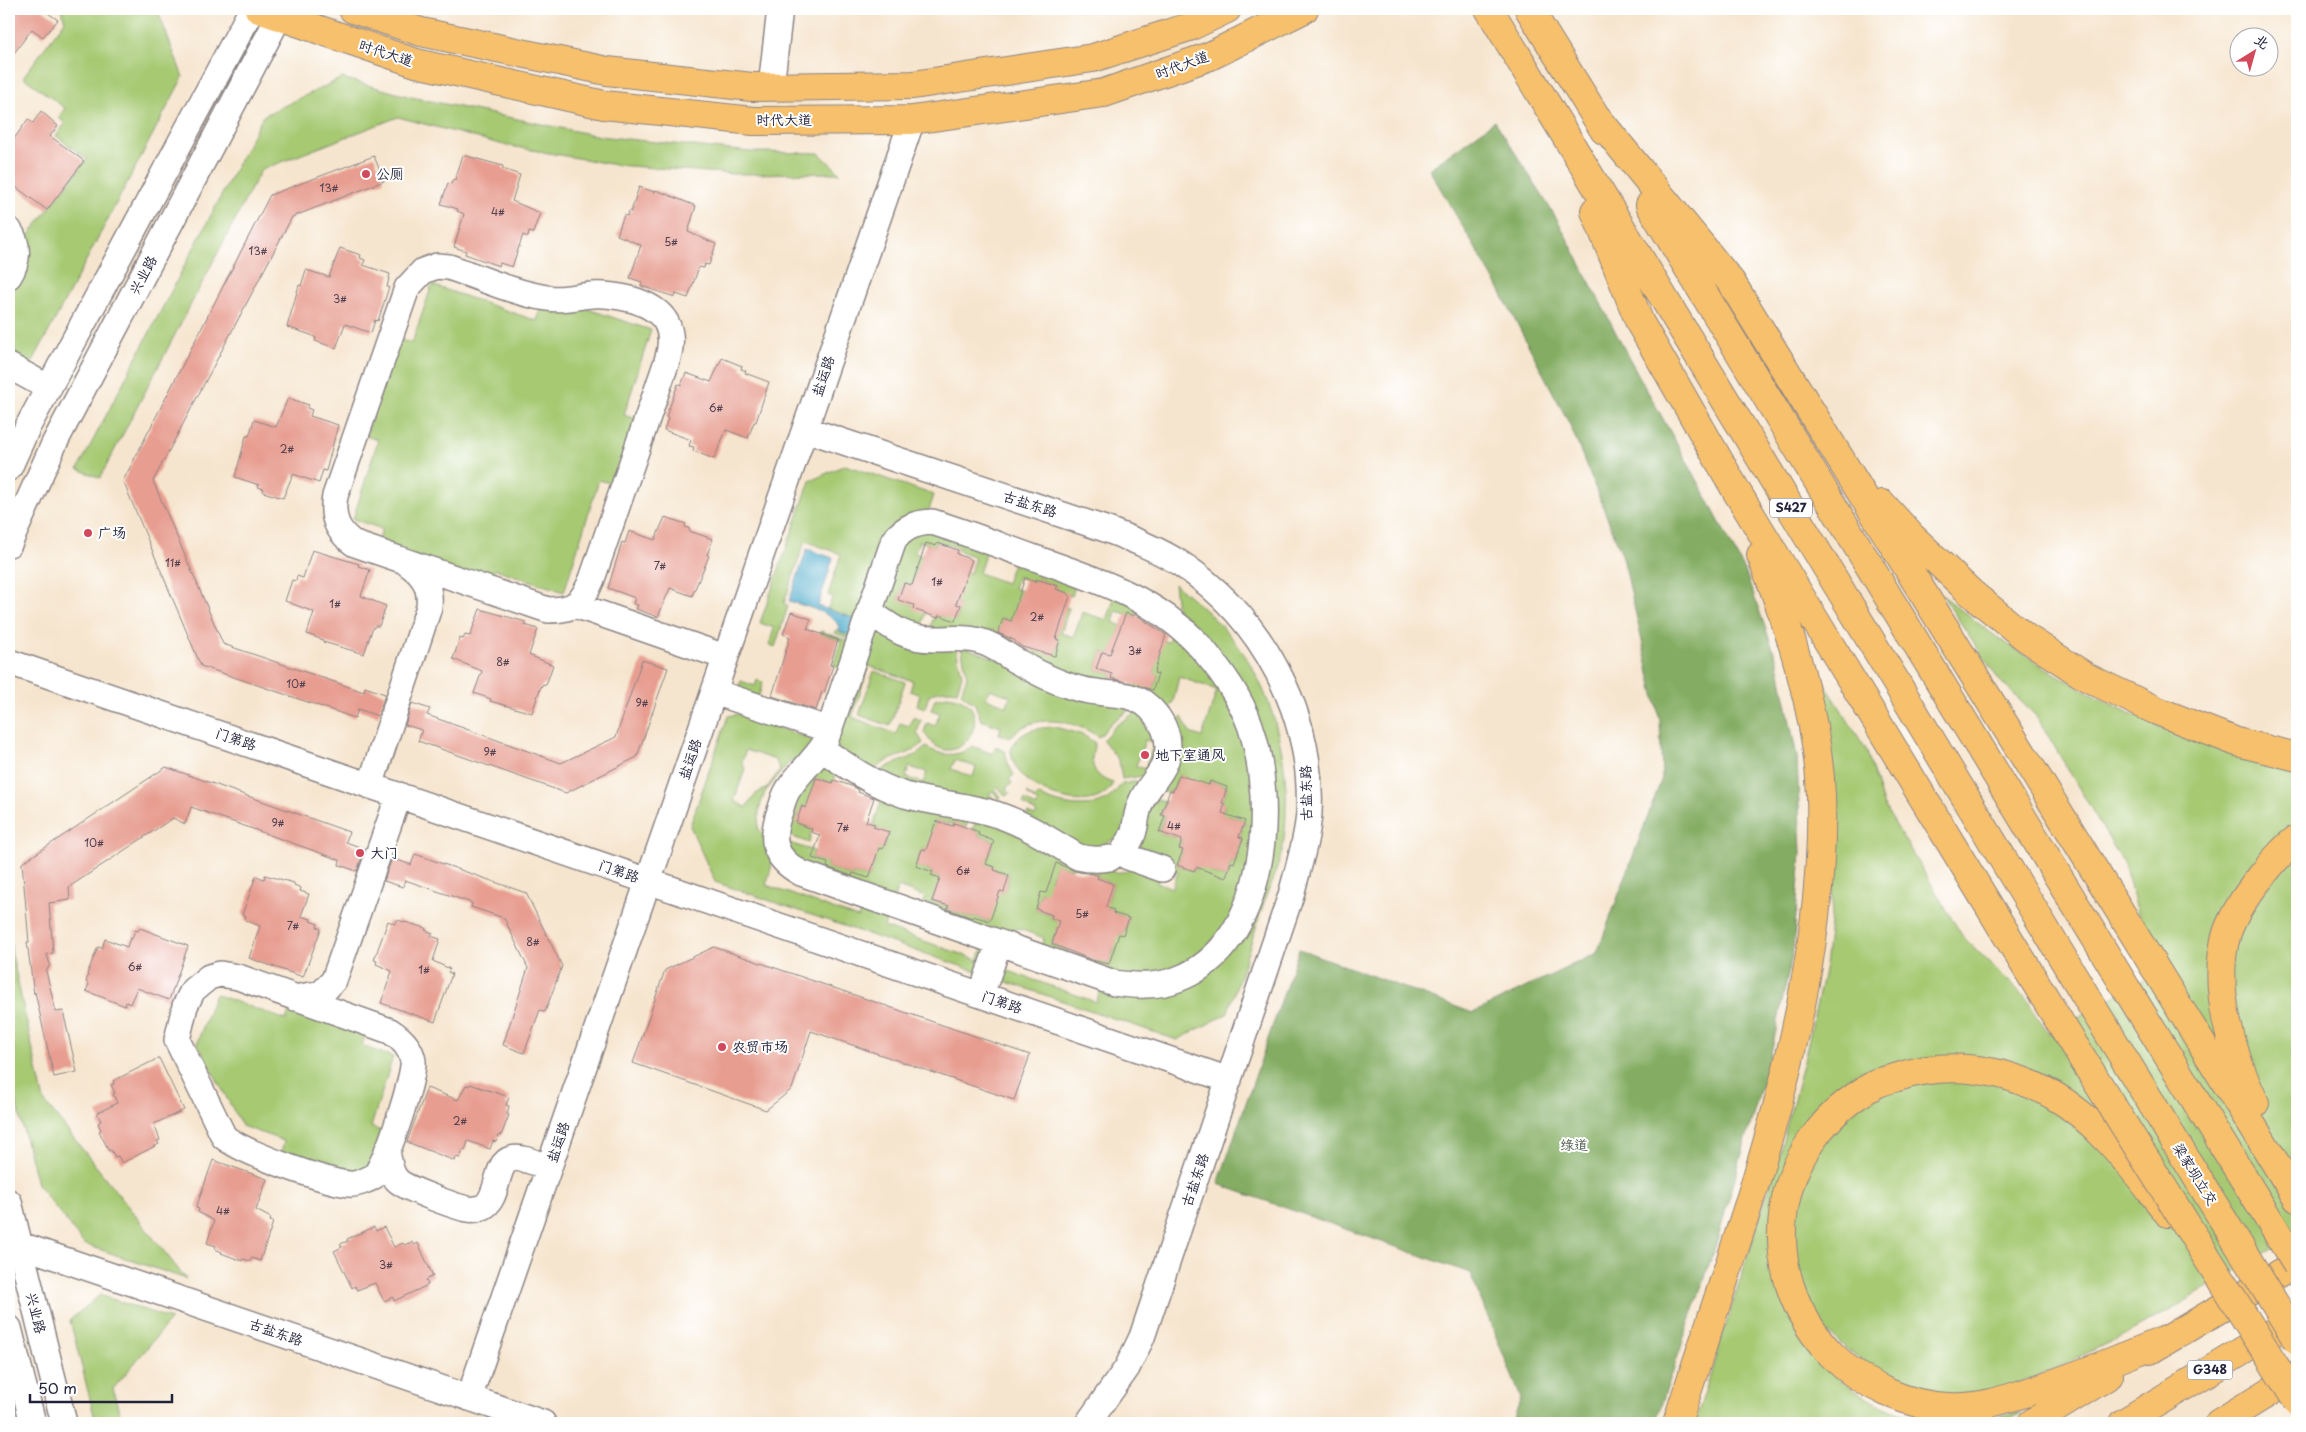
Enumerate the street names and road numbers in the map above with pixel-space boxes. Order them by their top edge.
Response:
street label: 时代大道 [356,34,416,71]
street label: 时代大道 [1152,45,1212,84]
street label: 时代大道 [756,109,812,130]
street label: 兴业路 [123,251,162,298]
street label: 盐运路 [806,353,839,399]
street label: 古盐东路 [1000,485,1060,522]
road number: S427 [1770,498,1812,518]
street label: 门第路 [213,722,259,755]
street label: 盐运路 [673,736,706,782]
street label: 古盐东路 [1295,765,1316,821]
street label: 门第路 [596,854,642,887]
street label: 门第路 [979,985,1025,1018]
street label: 盐运路 [541,1119,574,1165]
street label: 梁家坝立交 [2168,1138,2223,1209]
street label: 古盐东路 [1175,1150,1214,1210]
street label: 兴业路 [21,1290,52,1336]
street label: 古盐东路 [246,1312,306,1351]
road number: G348 [2188,1360,2232,1380]

